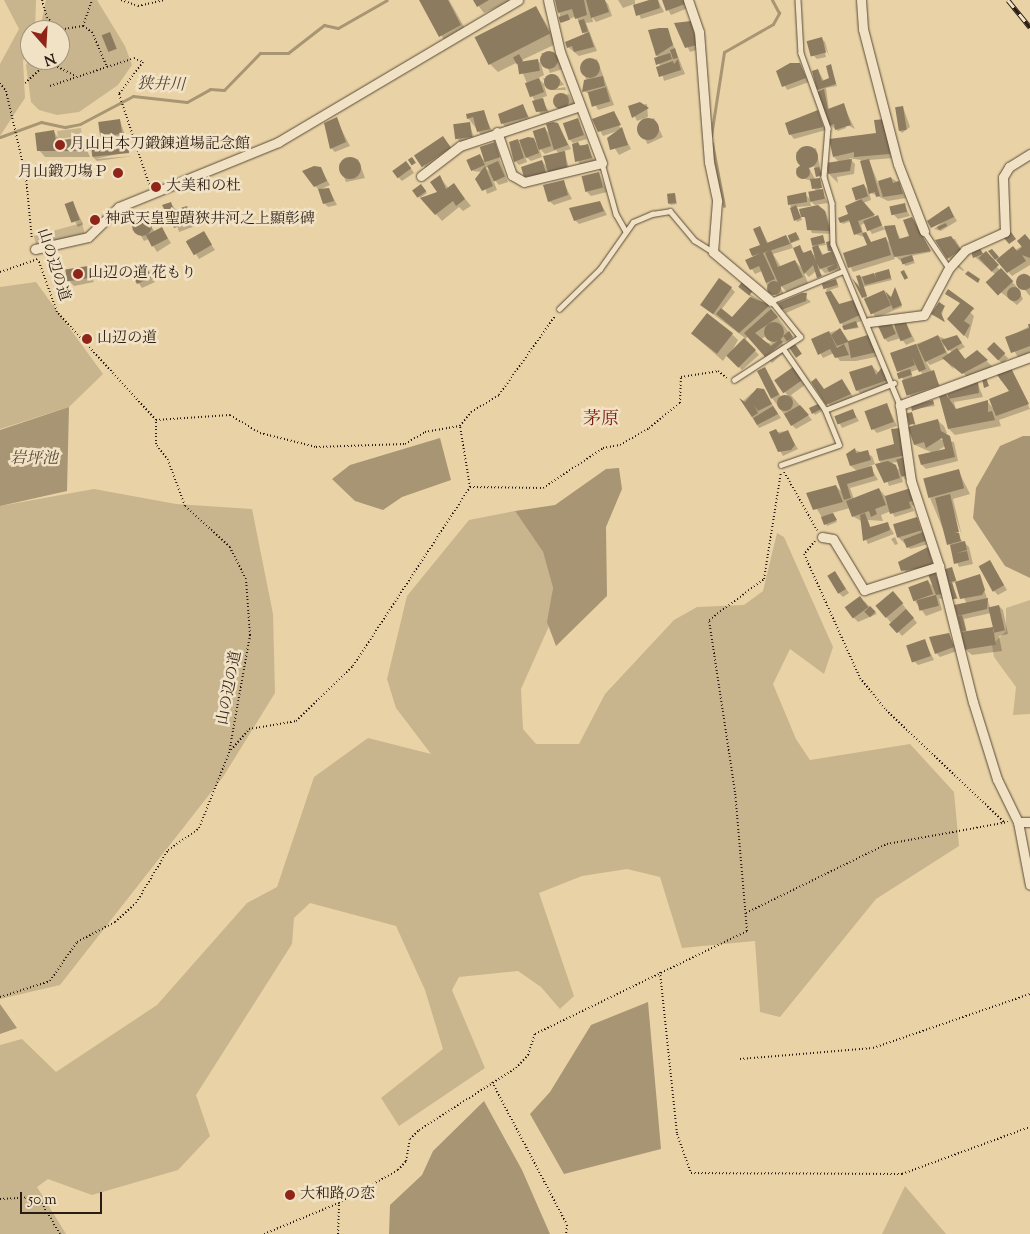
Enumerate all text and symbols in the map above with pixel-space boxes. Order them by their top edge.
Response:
north arrow [20,20,70,70]
text: N [41,47,58,70]
water label: 狭井川 [137,76,185,96]
place label: 月山日本刀鍛錬道場記念館 [70,136,250,154]
marker: 月山日本刀鍛錬道場記念館 [54,139,66,151]
place label: 月山鍛刀塲Ｐ [18,164,108,182]
marker: 月山鍛刀塲Ｐ [112,167,124,179]
place label: 大美和の杜 [166,178,241,196]
marker: 大美和の杜 [150,181,162,193]
place label: 神武天皇聖蹟狹井河之上顯彰碑 [105,211,315,229]
marker: 神武天皇聖蹟狹井河之上顯彰碑 [89,214,101,226]
street label: 山の辺の道 [33,227,73,303]
place label: 山辺の道 花もり [88,265,196,283]
marker: 山辺の道 花もり [72,268,84,280]
place label: 山辺の道 [97,330,157,348]
marker: 山辺の道 [81,333,93,345]
district label: 茅原 [583,409,619,431]
water label: 岩坪池 [10,450,58,470]
street label: 山の辺の道 [214,649,246,727]
scale bar [22,1182,105,1214]
place label: 大和路の恋 [300,1186,375,1204]
marker: 大和路の恋 [284,1189,296,1201]
text: 50 m [28,1190,57,1211]

